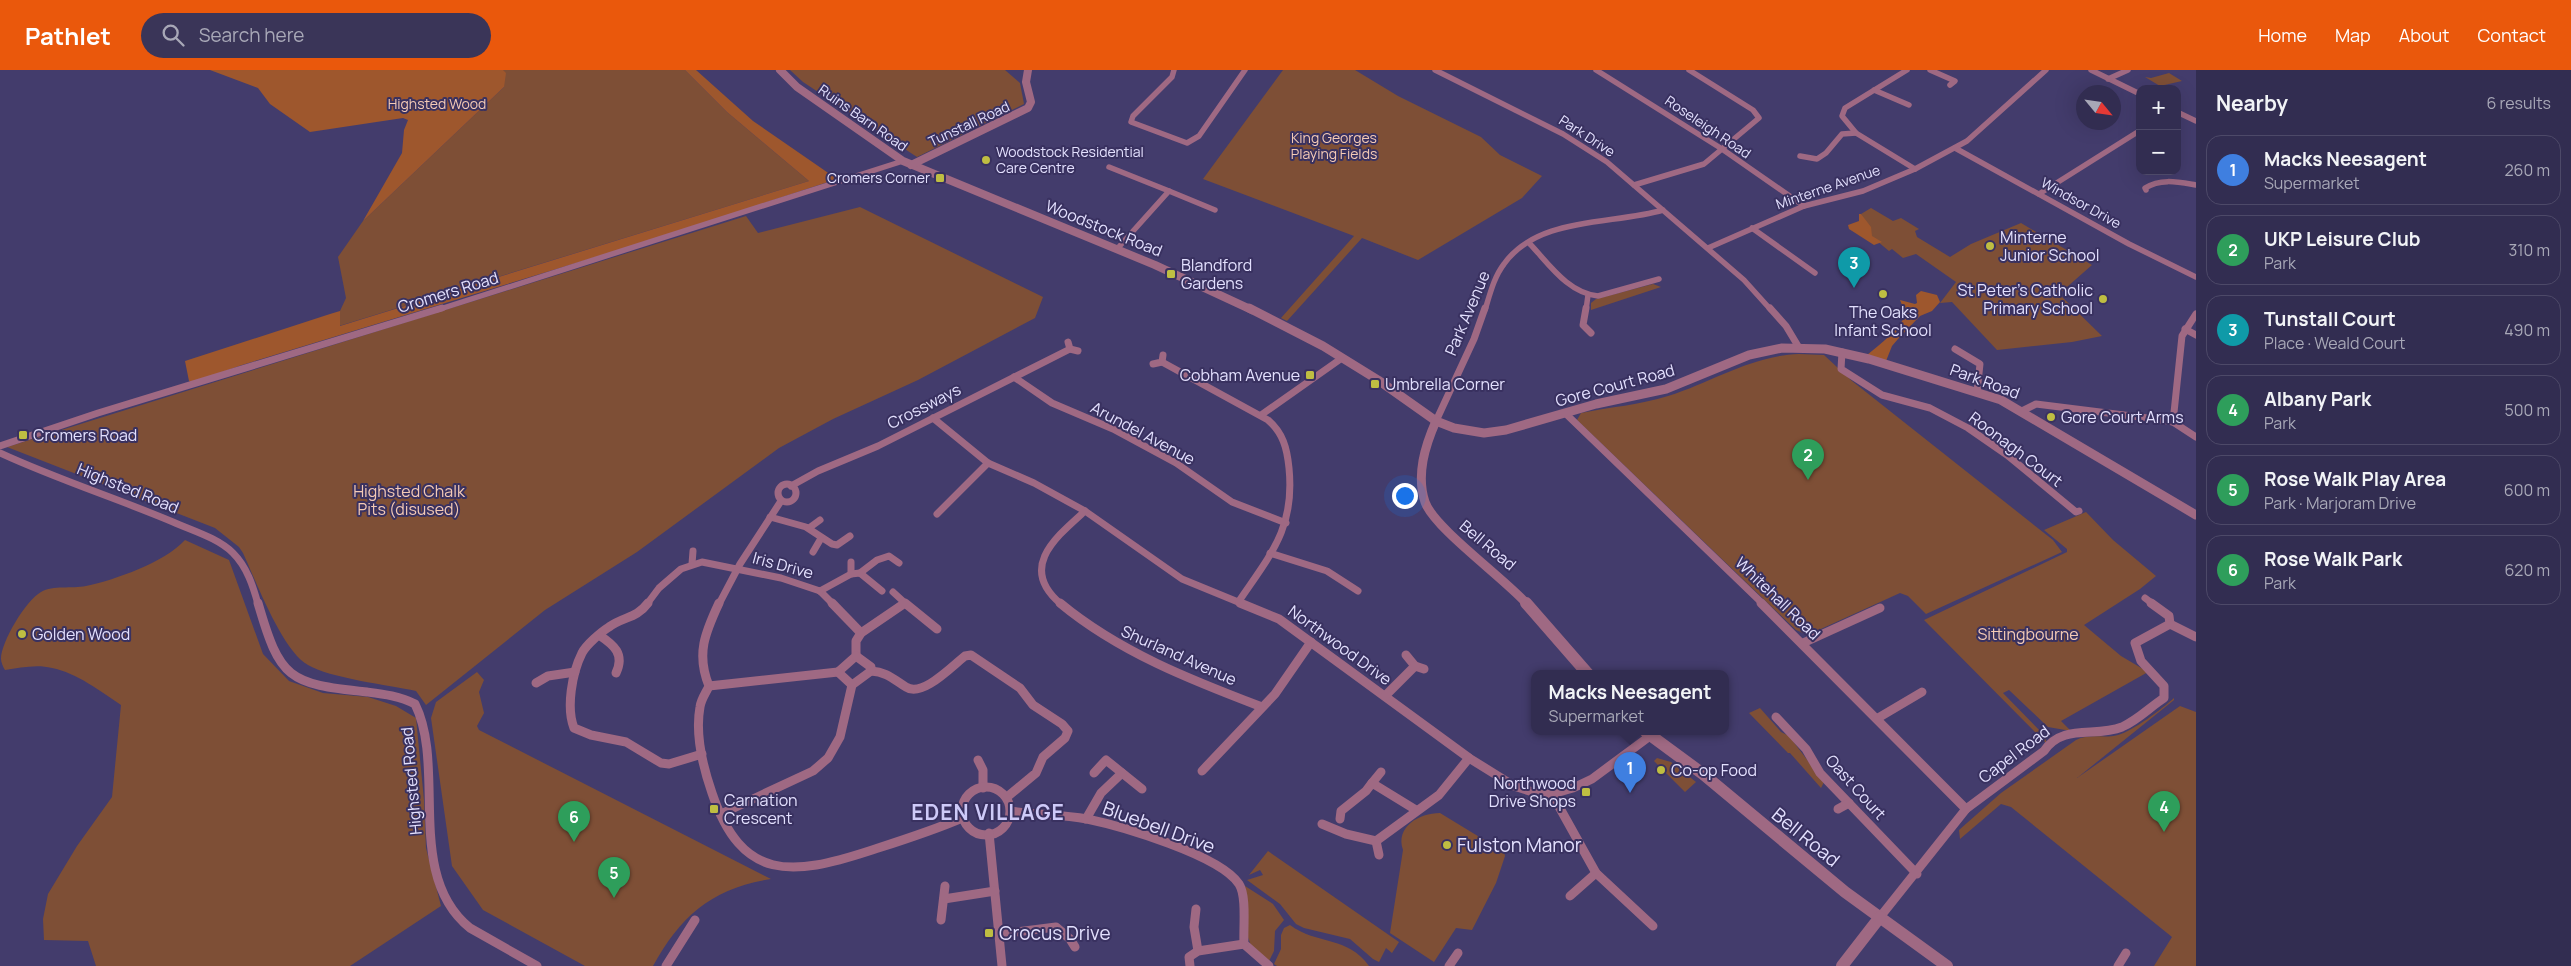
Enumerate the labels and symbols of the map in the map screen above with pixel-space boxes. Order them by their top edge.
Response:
street label: Ruins Barn Road [815,80,912,155]
north arrow [2076,85,2121,130]
street label: Roseleigh Road [1662,91,1755,162]
park label: Highsted Wood [388,94,486,113]
street label: Tunstall Road [925,96,1012,151]
street label: Park Drive [1555,110,1619,161]
park label: King Georges Playing Fields [1291,128,1377,163]
place label: Woodstock Residential Care Centre [996,142,1144,177]
marker: Woodstock Residential Care Centre [980,154,992,166]
street label: Minterne Avenue [1773,160,1883,213]
place label: Cromers Corner [827,168,930,187]
marker: Cromers Corner [934,172,946,184]
street label: Windsor Drive [2038,173,2125,232]
street label: Woodstock Road [1042,195,1166,261]
place label: Minterne Junior School [2000,226,2099,266]
marker: Minterne Junior School [1984,240,1996,252]
pin: 3 [1838,247,1870,288]
place label: Blandford Gardens [1181,254,1252,294]
street label: Cromers Road [395,266,501,318]
street label: Park Avenue [1439,267,1495,359]
marker: Blandford Gardens [1165,268,1177,280]
place label: St Peter's Catholic Primary School [1957,279,2093,319]
marker: The Oaks Infant School [1877,288,1889,300]
marker: St Peter's Catholic Primary School [2097,293,2109,305]
place label: The Oaks Infant School [1834,301,1932,341]
street label: Park Road [1947,358,2023,404]
street label: Gore Court Road [1553,359,1677,411]
place label: Cobham Avenue [1180,364,1300,386]
marker: Cobham Avenue [1304,369,1316,381]
place label: Umbrella Corner [1385,373,1505,395]
street label: Crossways [883,378,965,434]
marker: Umbrella Corner [1369,378,1381,390]
street label: Arundel Avenue [1087,396,1199,470]
street label: Roonagh Court [1965,406,2067,492]
place label: Gore Court Arms [2061,406,2184,428]
marker: Gore Court Arms [2045,411,2057,423]
place label: Cromers Road [33,424,137,446]
marker: Cromers Road [17,429,29,441]
pin: 2 [1792,439,1824,480]
street label: Highsted Road [74,458,182,518]
park label: Highsted Chalk Pits (disused) [353,480,466,520]
your location [1392,483,1418,509]
street label: Bell Road [1455,515,1521,575]
street label: Iris Drive [750,546,816,584]
street label: Whitehall Road [1731,552,1825,644]
street label: Northwood Drive [1284,600,1396,690]
street label: Shurland Avenue [1118,620,1240,690]
place label: Golden Wood [32,623,130,645]
park label: Sittingbourne [1977,623,2079,645]
marker: Golden Wood [16,628,28,640]
street label: Capel Road [1974,720,2054,788]
street label: Highsted Road [395,726,427,836]
street label: Oast Court [1821,750,1891,824]
pin: 1 [1614,752,1646,793]
place label: Co-op Food [1671,759,1757,781]
marker: Co-op Food [1655,764,1667,776]
place label: Northwood Drive Shops [1489,772,1576,812]
marker: Northwood Drive Shops [1580,786,1592,798]
place label: Carnation Crescent [724,789,798,829]
pin: 4 [2148,791,2180,832]
street label: Bluebell Drive [1099,795,1219,859]
district label: EDEN VILLAGE [911,798,1065,826]
pin: 6 [558,801,590,842]
street label: Bell Road [1767,802,1845,872]
marker: Carnation Crescent [708,803,720,815]
place label: Fulston Manor [1457,832,1582,858]
marker: Fulston Manor [1441,839,1453,851]
pin: 5 [598,857,630,898]
place label: Crocus Drive [999,920,1111,946]
marker: Crocus Drive [983,927,995,939]

